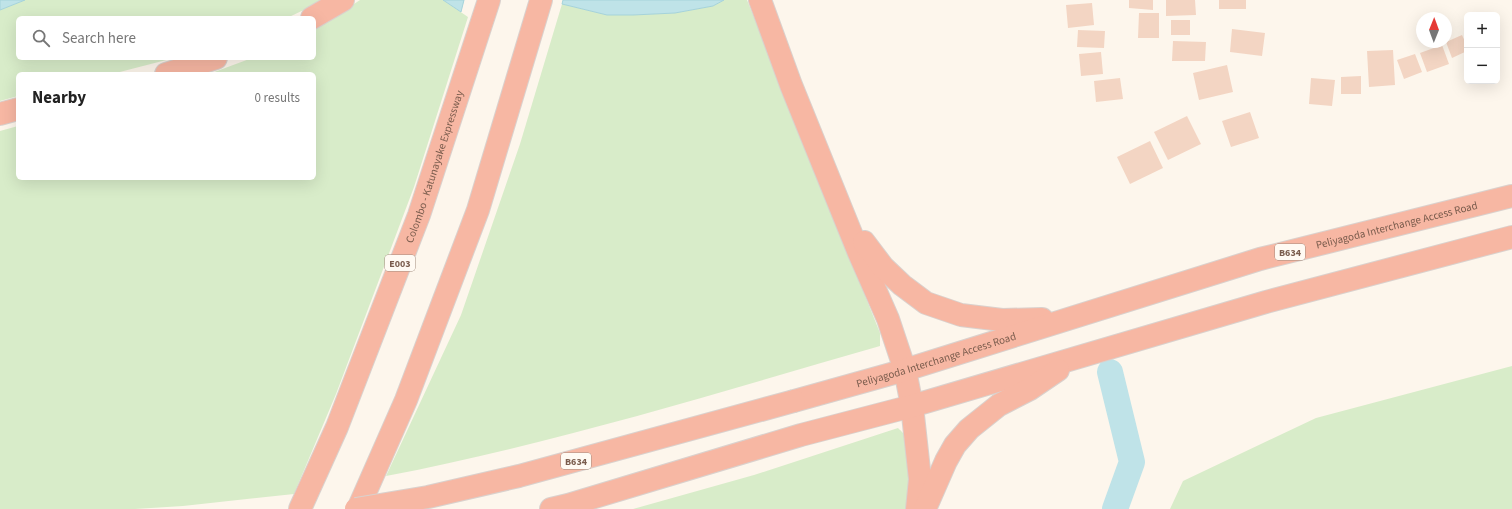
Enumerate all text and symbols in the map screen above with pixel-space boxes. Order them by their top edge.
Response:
north arrow [1416,12,1452,48]
map controls [1464,12,1500,84]
button: + [1464,12,1500,48]
search box [16,16,316,60]
icon: search [30,27,52,49]
text: Search here [62,28,136,49]
button: − [1464,48,1500,84]
text: Nearby [32,86,86,110]
text: 0 results [255,89,300,107]
street label: Colombo - Katunayake Expressway [402,89,467,245]
street label: Peliyagoda Interchange Access Road [1314,198,1479,253]
road number: B634 [1275,244,1305,260]
road number: E003 [385,255,415,271]
street label: Peliyagoda Interchange Access Road [855,329,1018,391]
road number: B634 [561,453,591,469]

